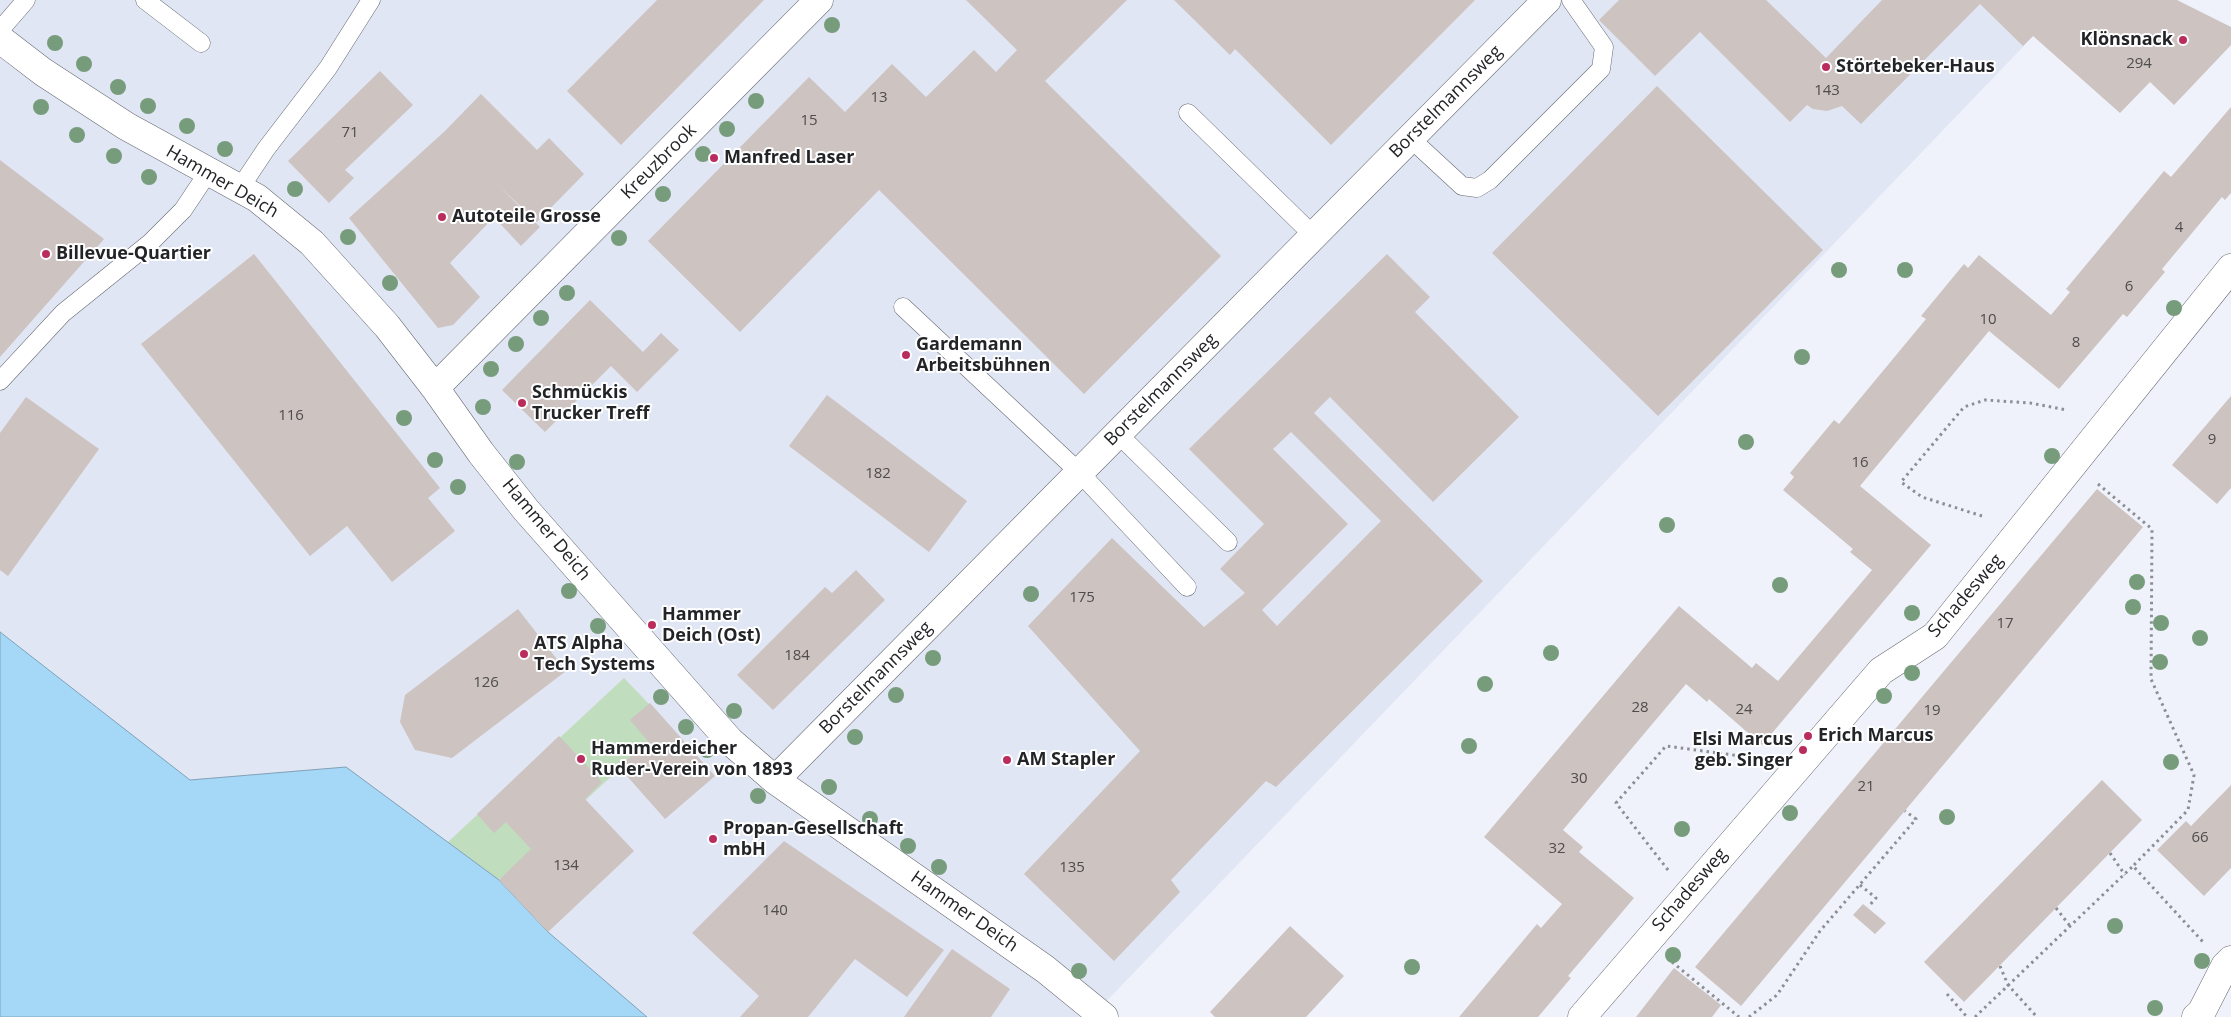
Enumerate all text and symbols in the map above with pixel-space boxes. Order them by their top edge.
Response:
place label: Klönsnack [2081,29,2173,51]
marker: Klönsnack [2177,34,2189,46]
street label: Borstelmannsweg [1385,41,1507,163]
house number: 294 [2126,55,2152,73]
place label: Störtebeker-Haus [1836,56,1995,78]
marker: Störtebeker-Haus [1820,61,1832,73]
house number: 143 [1814,82,1840,100]
house number: 13 [870,89,888,107]
house number: 15 [800,112,818,130]
street label: Kreuzbrook [617,120,701,204]
house number: 71 [341,124,359,142]
street label: Hammer Deich [162,141,282,223]
place label: Manfred Laser [724,147,854,169]
marker: Manfred Laser [708,152,720,164]
place label: Autoteile Grosse [452,206,601,228]
marker: Autoteile Grosse [436,211,448,223]
house number: 4 [2175,219,2183,237]
place label: Billevue-Quartier [56,243,211,265]
marker: Billevue-Quartier [40,248,52,260]
house number: 6 [2125,278,2133,296]
house number: 10 [1979,311,1997,329]
street label: Borstelmannsweg [1100,329,1222,451]
place label: Gardemann Arbeitsbühnen [916,334,1050,376]
house number: 8 [2072,334,2080,352]
marker: Gardemann Arbeitsbühnen [900,349,912,361]
place label: Schmückis Trucker Treff [532,382,649,424]
marker: Schmückis Trucker Treff [516,397,528,409]
house number: 116 [278,407,304,425]
house number: 9 [2208,431,2216,449]
house number: 16 [1851,454,1869,472]
house number: 182 [865,465,891,483]
street label: Hammer Deich [497,475,595,585]
street label: Schadesweg [1924,550,2008,642]
house number: 175 [1069,589,1095,607]
place label: Hammer Deich (Ost) [662,604,760,646]
house number: 17 [1996,615,2014,633]
street label: Borstelmannsweg [815,617,937,739]
marker: Hammer Deich (Ost) [646,619,658,631]
place label: ATS Alpha Tech Systems [534,633,655,676]
house number: 184 [784,647,810,665]
marker: ATS Alpha Tech Systems [518,648,530,660]
house number: 126 [473,674,499,692]
house number: 28 [1631,699,1649,717]
house number: 24 [1735,701,1753,719]
house number: 19 [1923,702,1941,720]
place label: Erich Marcus [1818,725,1934,747]
place label: Elsi Marcus geb. Singer [1692,729,1793,772]
marker: Erich Marcus [1802,730,1814,742]
place label: Hammerdeicher Ruder-Verein von 1893 [591,738,793,781]
marker: Elsi Marcus geb. Singer [1797,744,1809,756]
place label: AM Stapler [1017,749,1115,771]
marker: Hammerdeicher Ruder-Verein von 1893 [575,753,587,765]
marker: AM Stapler [1001,754,1013,766]
house number: 30 [1570,770,1588,788]
house number: 21 [1857,778,1875,796]
place label: Propan-Gesellschaft mbH [723,818,903,861]
house number: 66 [2191,829,2209,847]
marker: Propan-Gesellschaft mbH [707,833,719,845]
house number: 32 [1548,840,1566,858]
street label: Schadesweg [1648,844,1732,936]
house number: 134 [553,857,579,875]
house number: 135 [1059,859,1085,877]
street label: Hammer Deich [906,867,1022,957]
house number: 140 [762,902,788,920]

